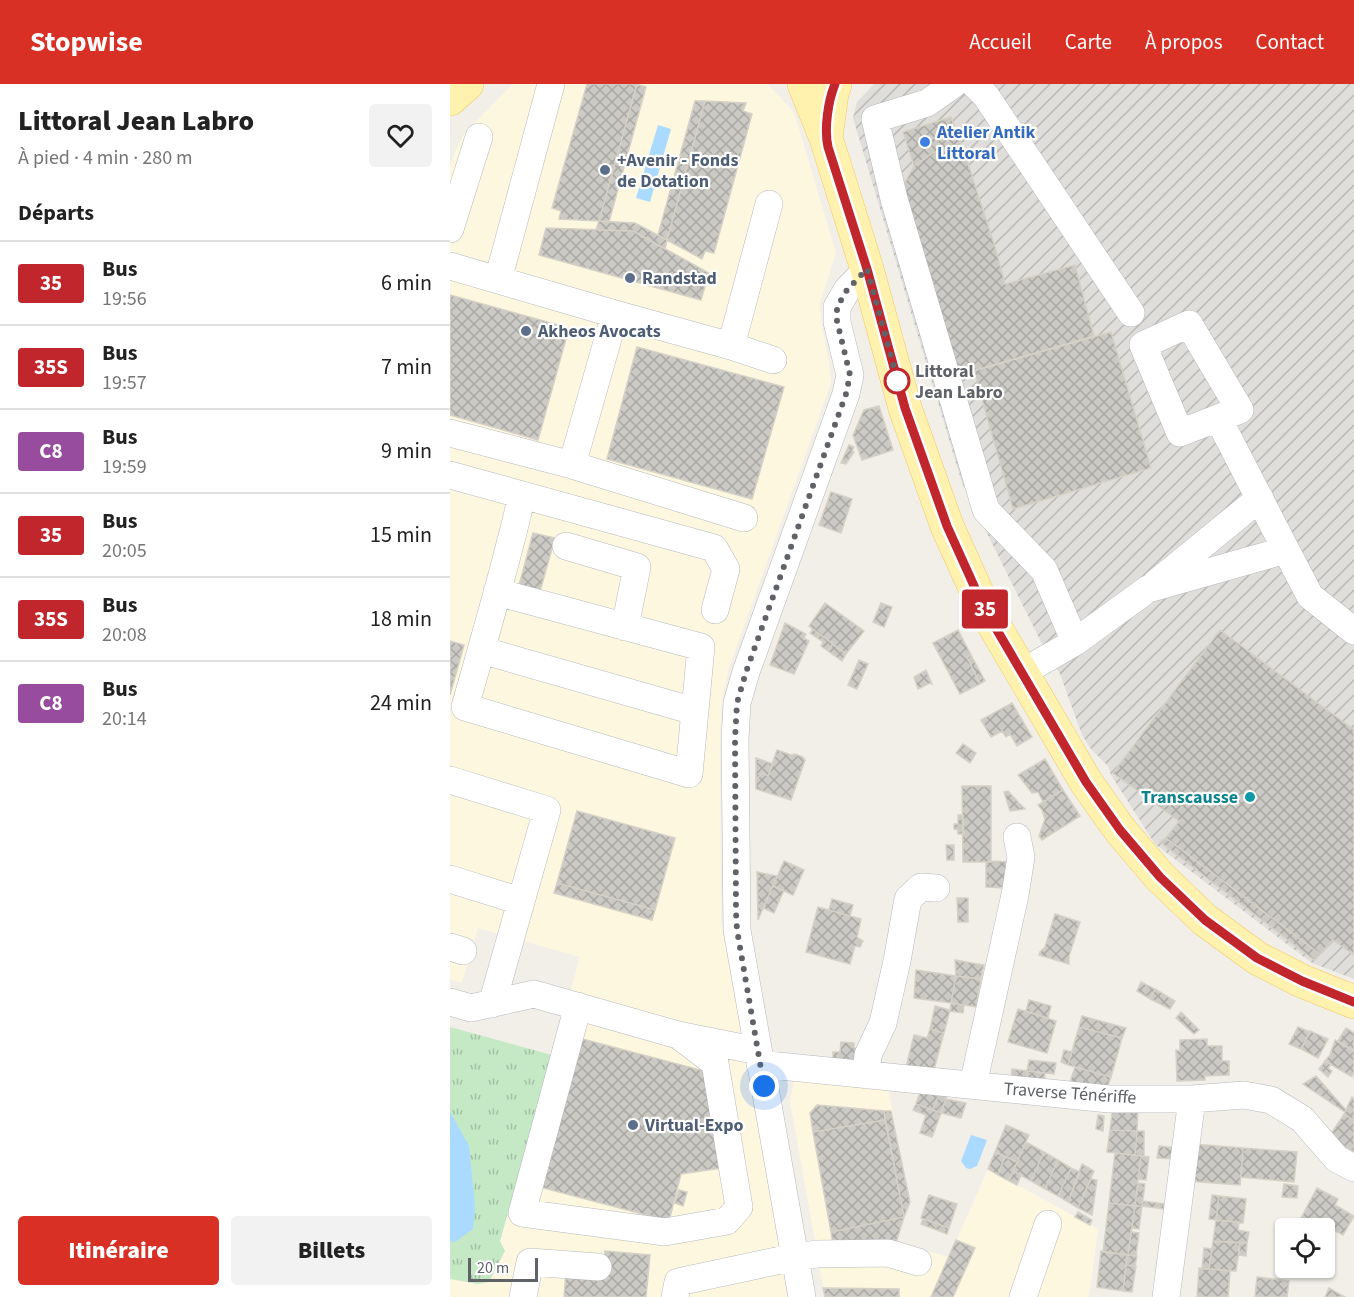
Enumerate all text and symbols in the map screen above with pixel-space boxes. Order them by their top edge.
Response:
text: Stopwise [30,22,143,62]
text: Accueil [969,27,1032,57]
text: Carte [1065,27,1112,57]
text: À propos [1145,27,1222,57]
text: Contact [1255,27,1324,57]
text: Littoral Jean Labro [18,101,254,141]
button: heart [369,104,432,167]
place label: Atelier Antik Littoral [936,120,1036,166]
marker: Atelier Antik Littoral [918,135,932,149]
text: À pied · 4 min · 280 m [18,144,193,172]
place label: +Avenir - Fonds de Dotation [617,148,738,194]
marker: +Avenir - Fonds de Dotation [598,163,612,177]
text: Départs [18,197,94,229]
text: Bus [102,253,138,285]
place label: Randstad [642,266,717,291]
text: 6 min [381,267,432,299]
text: 35 [40,268,62,298]
marker: Randstad [623,271,637,285]
text: 19:56 [102,285,147,313]
place label: Akheos Avocats [537,319,661,344]
marker: Akheos Avocats [519,324,533,338]
text: Bus [102,337,138,369]
text: 7 min [381,351,432,383]
text: 35S [34,352,68,382]
place label: Littoral Jean Labro [915,359,1003,405]
marker: Littoral Jean Labro [884,368,910,394]
text: 19:57 [102,369,147,397]
text: Bus [102,421,138,453]
text: 9 min [381,435,432,467]
text: C8 [39,436,63,466]
text: 19:59 [102,453,147,481]
text: Bus [102,505,138,537]
text: 15 min [370,519,432,551]
text: 35 [40,520,62,550]
text: 20:05 [102,537,147,565]
text: Bus [102,589,138,621]
line badge: 35 [958,590,1012,628]
text: 35 [974,594,996,624]
text: 18 min [370,603,432,635]
text: 35S [34,604,68,634]
text: 20:08 [102,621,147,649]
text: Bus [102,673,138,705]
text: 24 min [370,687,432,719]
text: C8 [39,688,63,718]
text: 20:14 [102,705,147,733]
place label: Transcausse [1141,785,1238,810]
marker: Transcausse [1243,790,1257,804]
your location [749,1071,779,1101]
street label: Traverse Ténériffe [1003,1076,1137,1111]
place label: Virtual-Expo [644,1113,743,1138]
marker: Virtual-Expo [626,1118,640,1132]
button: Itinéraire [18,1216,219,1285]
button: Billets [231,1216,432,1285]
map controls [1275,1218,1335,1278]
button: locate [1275,1218,1335,1278]
scale bar [468,1255,538,1282]
text: 20 m [477,1257,509,1279]

